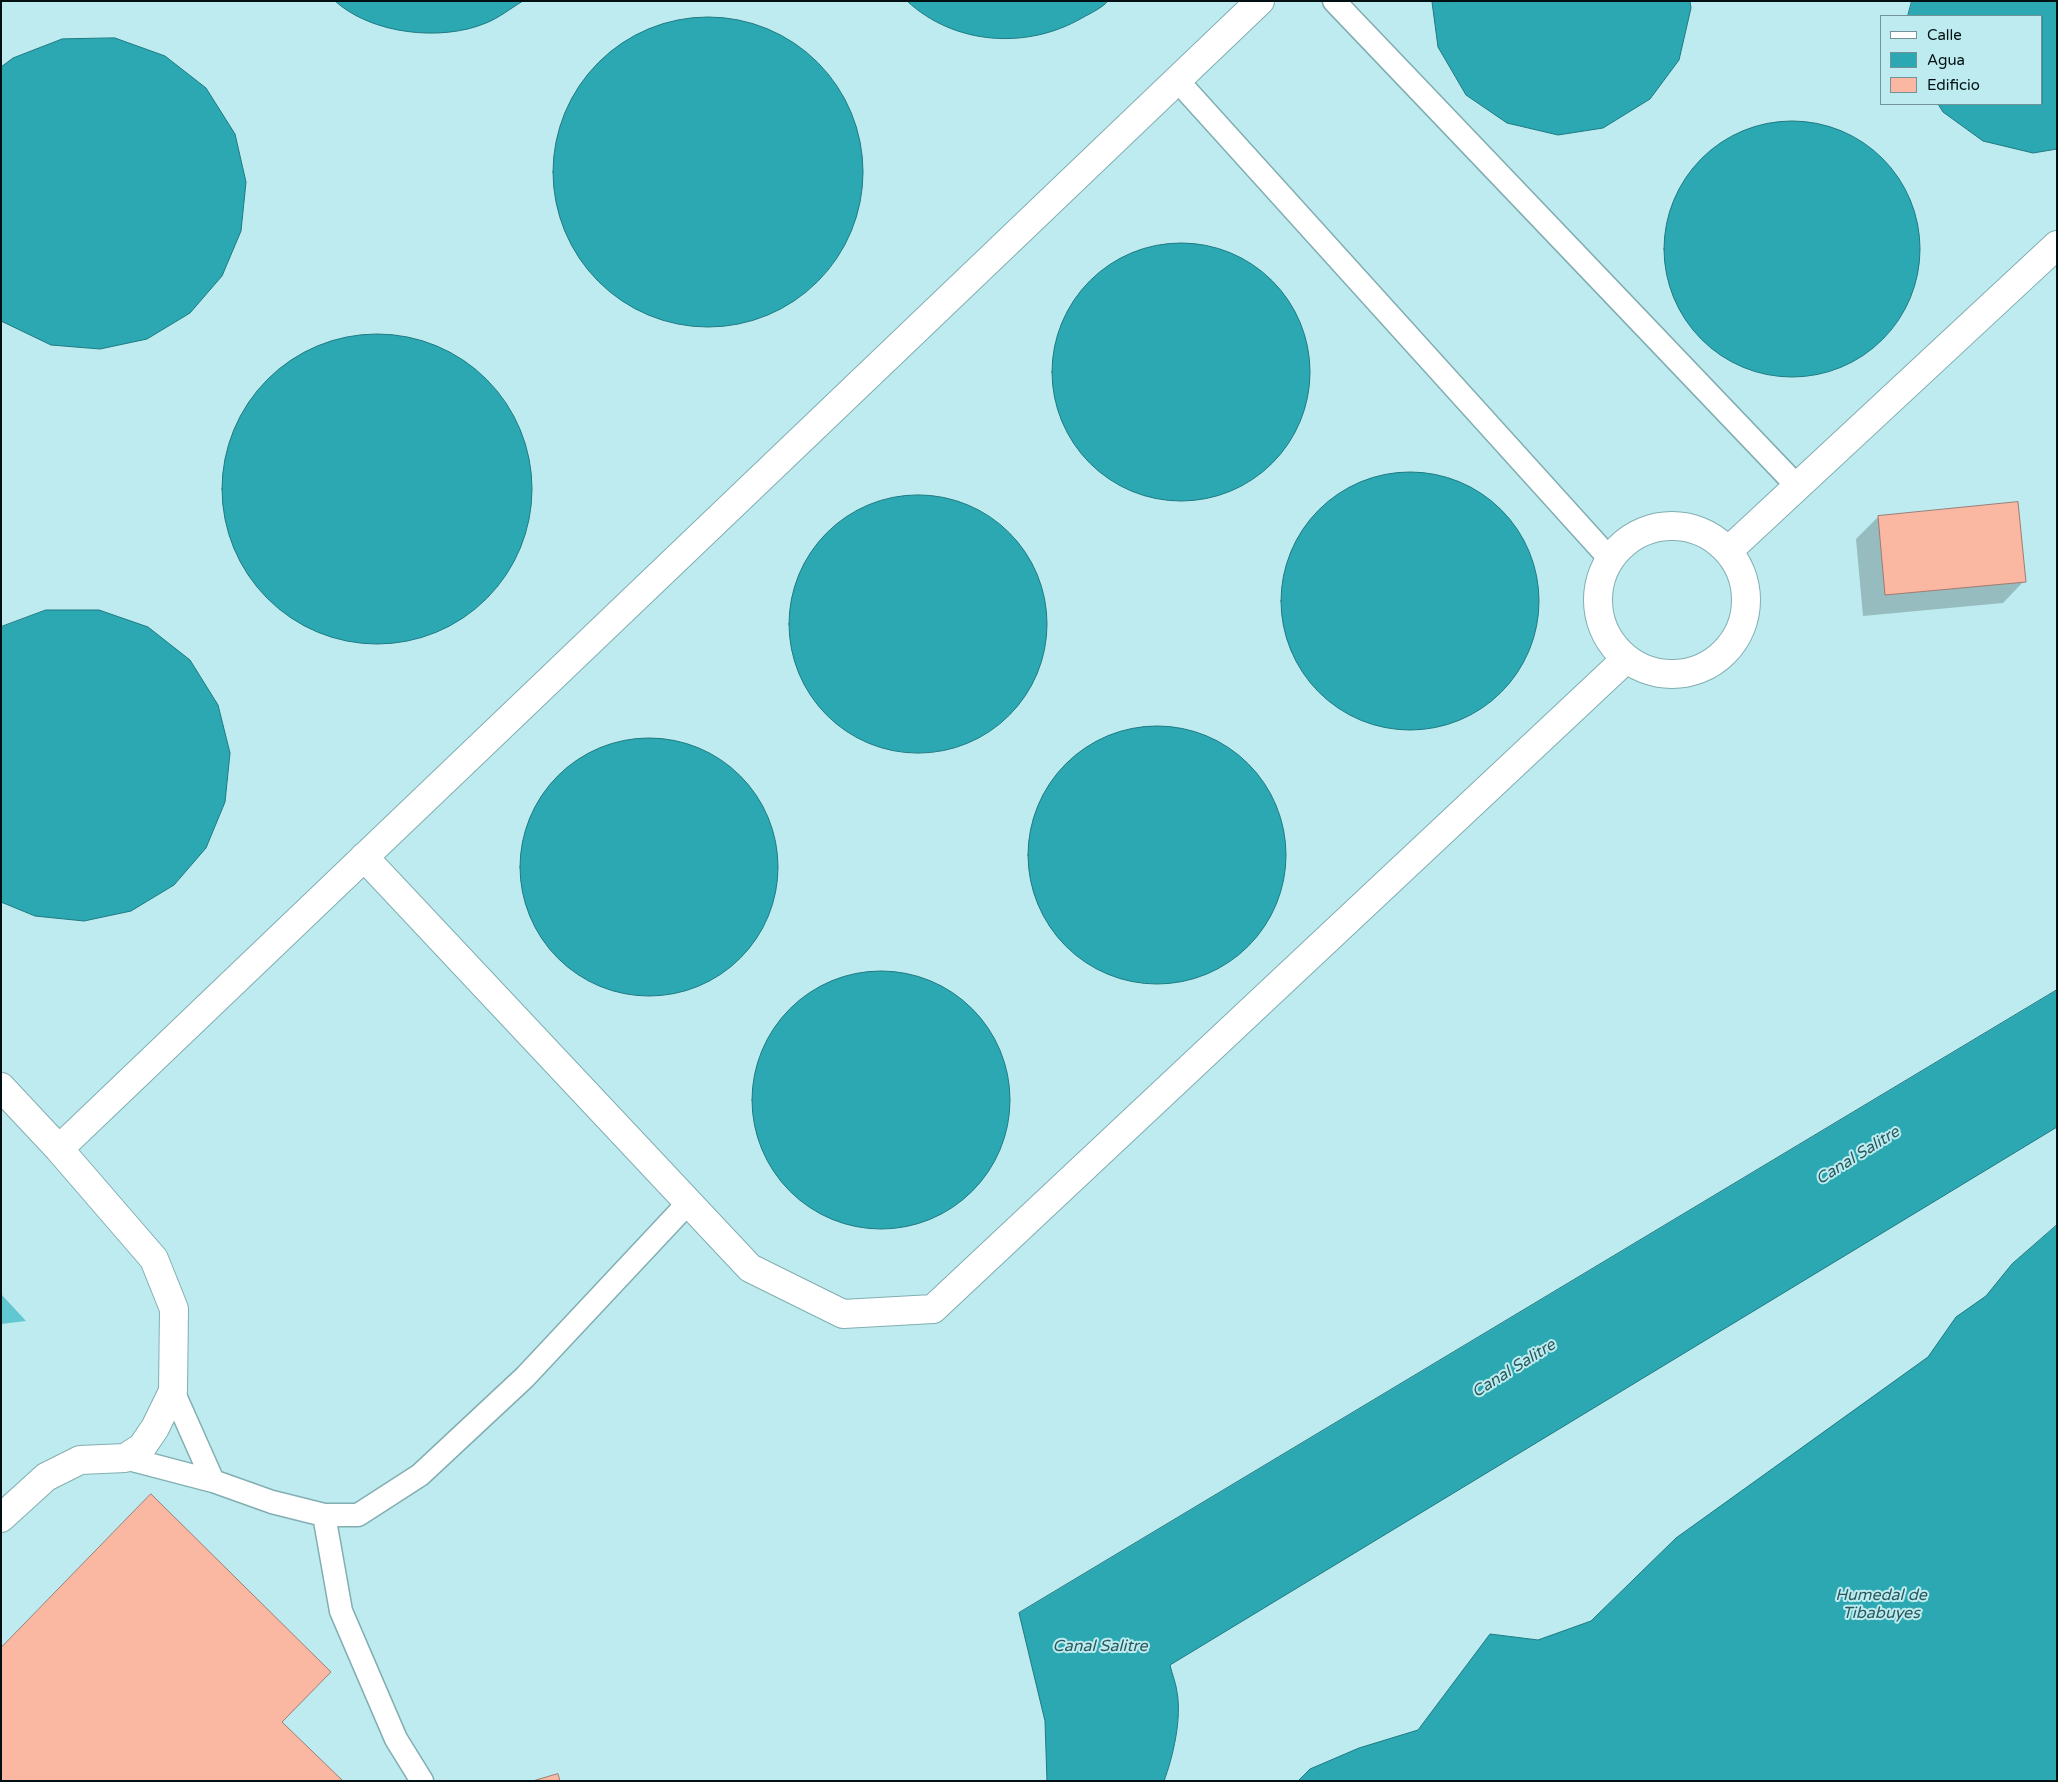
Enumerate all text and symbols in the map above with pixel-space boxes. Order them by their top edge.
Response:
legend [1880,15,2043,105]
text: Calle [1927,26,1962,44]
text: Agua [1927,51,1965,69]
text: Edificio [1927,76,1980,94]
water label: Canal Salitre [1813,1123,1903,1189]
water label: Canal Salitre [1469,1336,1559,1402]
water label: Humedal de Tibabuyes [1835,1586,1927,1624]
water label: Canal Salitre [1053,1637,1147,1657]

